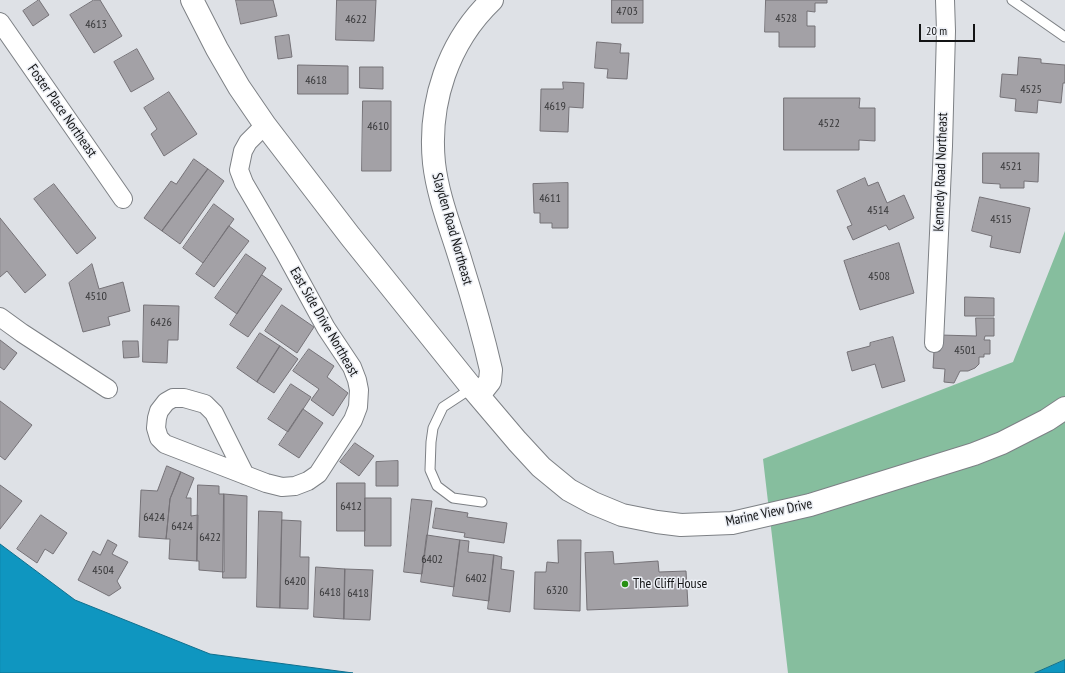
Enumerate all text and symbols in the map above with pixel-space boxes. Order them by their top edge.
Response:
house number: 4703 [616,5,638,19]
house number: 4528 [775,12,797,26]
house number: 4622 [345,13,367,27]
scale bar [921,16,977,42]
house number: 4613 [85,18,107,32]
text: 20 m [926,23,947,38]
street label: Foster Place Northeast [24,61,100,161]
house number: 4618 [305,74,327,88]
house number: 4525 [1020,83,1042,97]
house number: 4619 [544,100,566,114]
street label: Kennedy Road Northeast [931,112,951,232]
house number: 4522 [818,117,840,131]
house number: 4610 [367,120,389,134]
house number: 4521 [1000,160,1022,174]
street label: Slayden Road Northeast [428,171,476,287]
house number: 4611 [539,192,561,206]
house number: 4514 [867,204,889,218]
house number: 4515 [990,213,1012,227]
street label: East Side Drive Northeast [286,264,362,380]
house number: 4508 [868,270,890,284]
house number: 4510 [85,290,107,304]
house number: 6426 [150,316,172,330]
house number: 4501 [954,344,976,358]
street label: Marine View Drive [724,496,814,530]
house number: 6412 [340,500,362,514]
house number: 6424 [143,511,165,525]
house number: 6424 [171,520,193,534]
house number: 6422 [199,531,221,545]
house number: 6402 [421,553,443,567]
house number: 4504 [92,564,114,578]
house number: 6402 [465,572,487,586]
house number: 6420 [284,575,306,589]
place label: The Cliff House [633,576,707,592]
marker: The Cliff House [620,579,630,589]
house number: 6320 [546,584,568,598]
house number: 6418 [319,586,341,600]
house number: 6418 [347,587,369,601]

